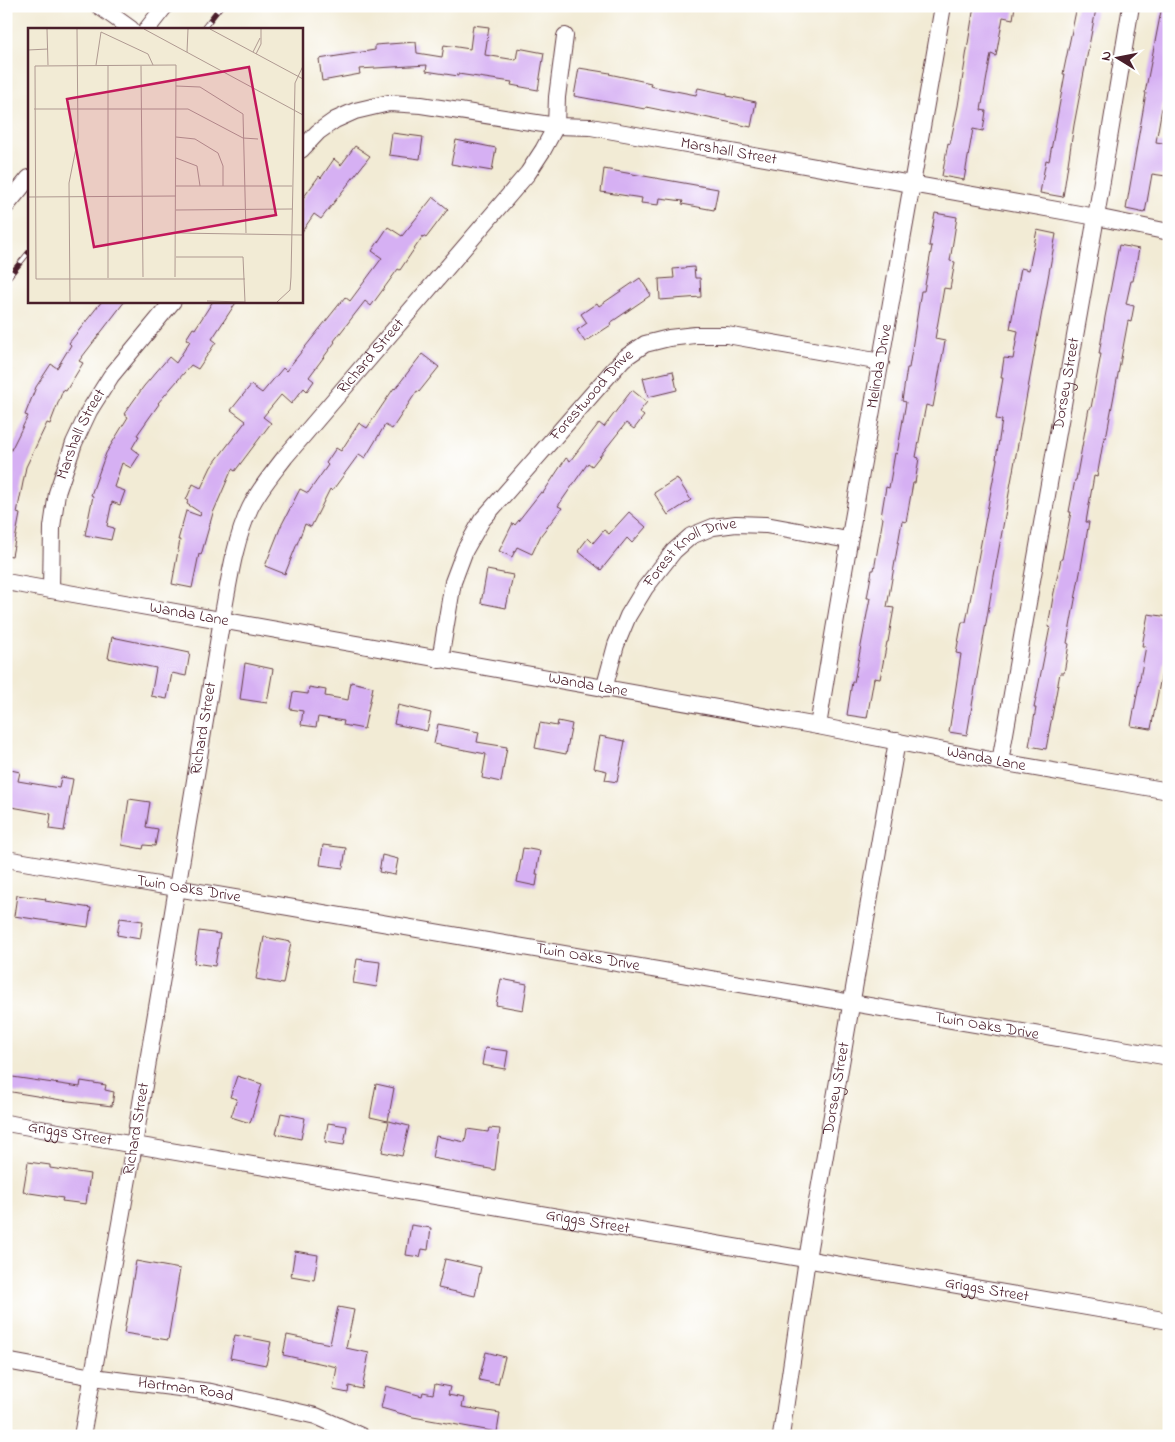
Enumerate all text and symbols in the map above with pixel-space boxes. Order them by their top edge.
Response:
inset map [28,28,302,302]
north arrow [1092,32,1142,82]
text: N [1096,50,1118,62]
street label: Marshall Street [679,131,779,172]
street label: Richard Street [332,313,411,400]
street label: Melinda Drive [860,321,899,410]
street label: Dorsey Street [1046,335,1087,433]
street label: Forestwood Drive [544,343,639,447]
street label: Marshall Street [50,384,112,483]
street label: Forest Knoll Drive [637,512,739,593]
street label: Wanda Lane [148,596,232,633]
street label: Wanda Lane [546,666,630,704]
street label: Richard Street [184,680,223,776]
street label: Wanda Lane [944,740,1028,778]
street label: Twin Oaks Drive [135,869,243,910]
street label: Twin Oaks Drive [534,937,642,978]
street label: Twin Oaks Drive [933,1005,1042,1047]
street label: Dorsey Street [817,1040,857,1138]
street label: Richard Street [117,1080,156,1177]
street label: Griggs Street [26,1115,115,1153]
street label: Griggs Street [544,1203,632,1241]
street label: Griggs Street [943,1271,1031,1309]
street label: Hartman Road [137,1371,236,1409]

